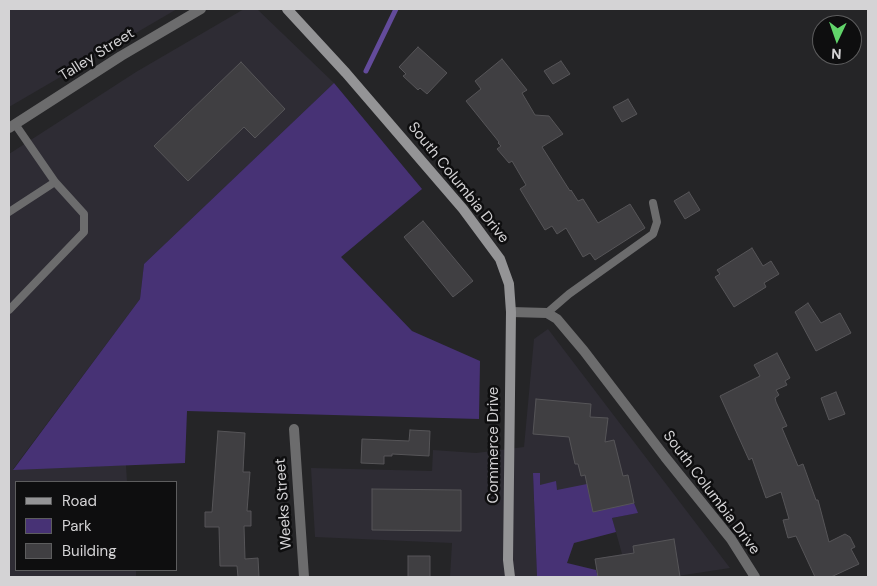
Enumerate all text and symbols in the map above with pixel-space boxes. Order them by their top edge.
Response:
north arrow [812,15,862,65]
street label: Talley Street [56,25,138,85]
text: N [831,45,842,63]
street label: South Columbia Drive [404,119,512,247]
street label: Commerce Drive [485,387,503,503]
street label: South Columbia Drive [659,428,763,558]
street label: Weeks Street [272,458,296,550]
legend [15,481,178,571]
text: Road [62,491,97,511]
text: Park [62,516,92,536]
text: Building [62,541,117,561]

